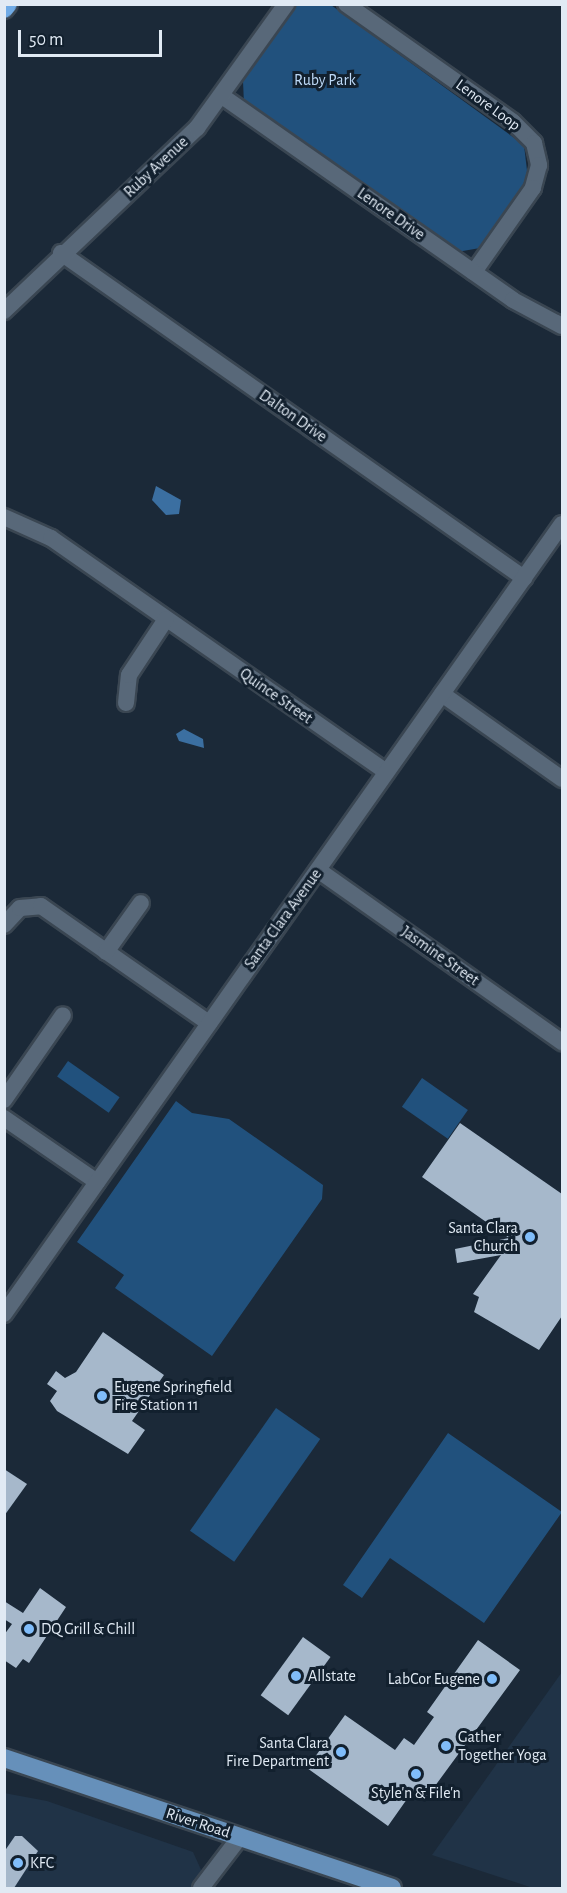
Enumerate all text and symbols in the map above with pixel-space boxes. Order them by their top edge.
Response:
scale bar [21,18,165,56]
text: 50 m [29,31,63,49]
park label: Ruby Park [294,70,356,90]
street label: Lenore Loop [452,75,524,135]
street label: Ruby Avenue [120,132,192,202]
street label: Lenore Drive [353,184,429,244]
street label: Dalton Drive [255,386,331,446]
street label: Quince Street [236,664,316,728]
street label: Santa Clara Avenue [240,865,326,973]
street label: Jasmine Street [397,922,483,990]
place label: Santa Clara Church [448,1218,518,1256]
marker: Santa Clara Church [523,1230,537,1244]
place label: Eugene Springfield Fire Station 11 [114,1377,232,1415]
marker: Eugene Springfield Fire Station 11 [95,1389,109,1403]
place label: DQ Grill & Chill [41,1619,135,1639]
marker: DQ Grill & Chill [22,1622,36,1636]
place label: Allstate [308,1666,356,1686]
marker: Allstate [289,1669,303,1683]
place label: LabCor Eugene [388,1669,480,1689]
marker: LabCor Eugene [485,1672,499,1686]
place label: Gather Together Yoga [458,1727,547,1765]
place label: Santa Clara Fire Department [226,1733,329,1771]
marker: Gather Together Yoga [439,1739,453,1753]
marker: Santa Clara Fire Department [334,1745,348,1759]
marker: Style'n & File'n [409,1767,423,1781]
place label: Style'n & File'n [371,1783,461,1803]
street label: River Road [164,1804,232,1842]
place label: KFC [30,1853,54,1873]
marker: KFC [11,1856,25,1870]

